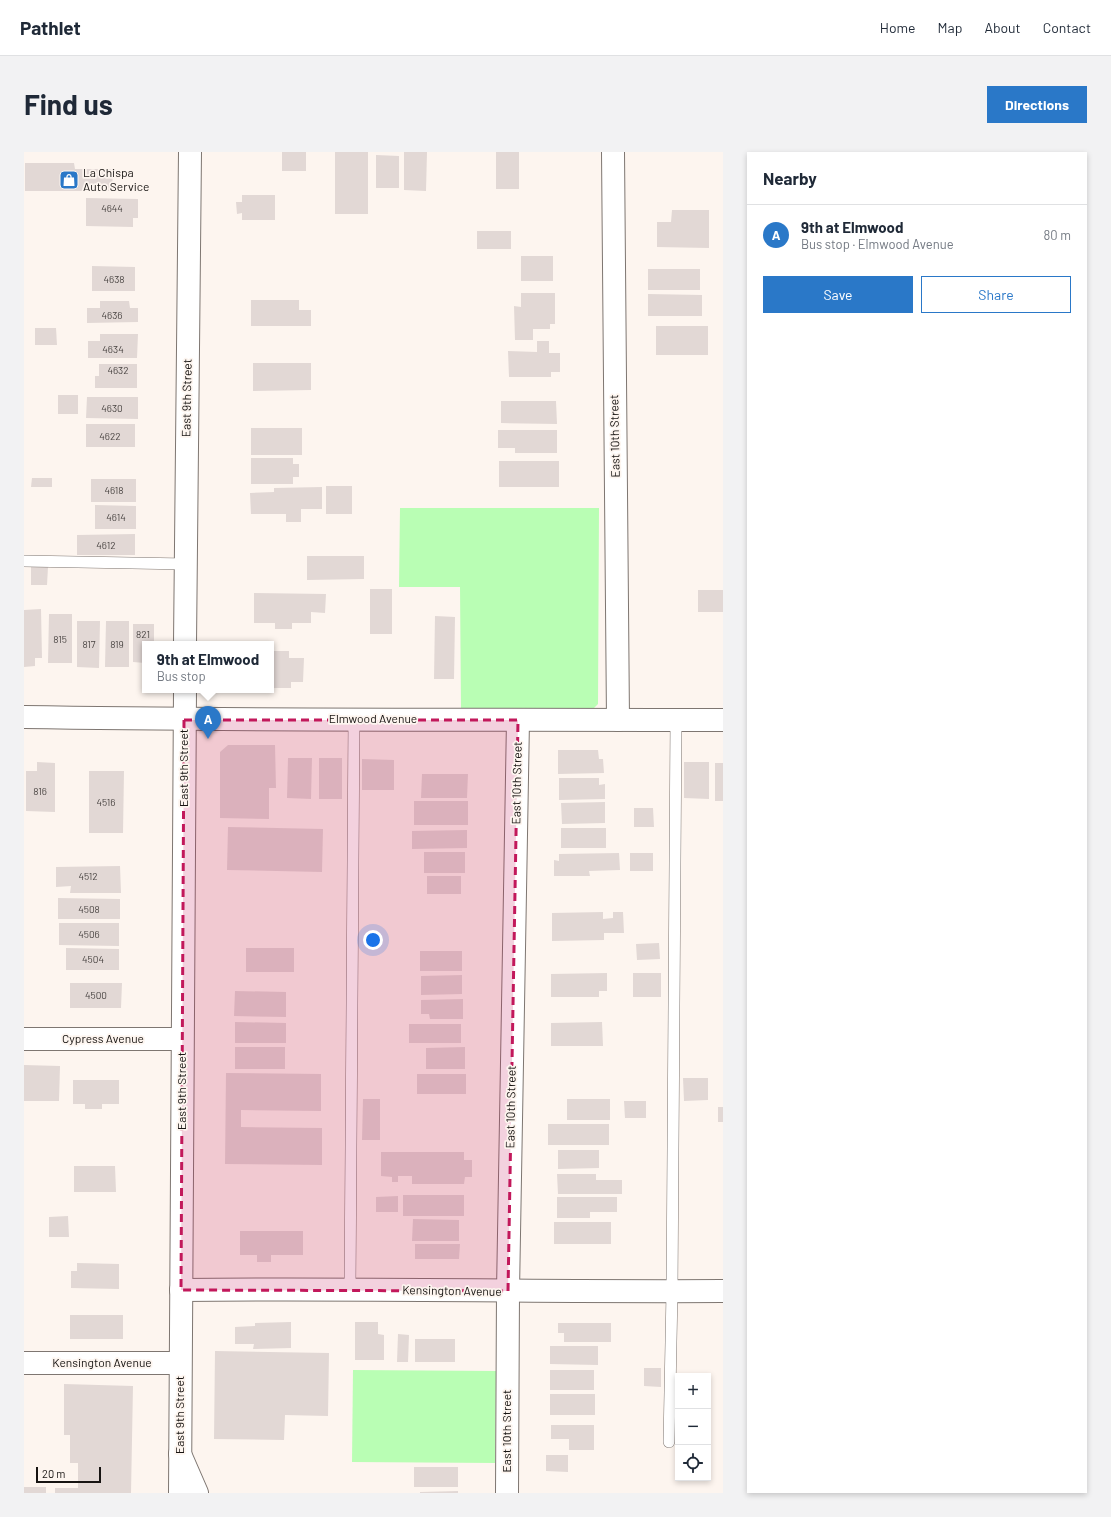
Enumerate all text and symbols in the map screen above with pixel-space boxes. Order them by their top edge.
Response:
text: Pathlet [20,16,81,39]
text: Home [880,19,916,36]
text: Map [938,19,962,36]
text: About [984,19,1021,36]
text: Contact [1043,19,1091,36]
button: Directions [987,86,1087,123]
text: Find us [24,87,113,121]
place label: La Chispa Auto Service [83,165,149,193]
text: Nearby [763,168,817,188]
shop icon: La Chispa Auto Service [58,169,80,191]
house number: 4644 [101,202,123,214]
text: 9th at Elmwood [801,218,903,236]
text: A [772,227,780,243]
text: 80 m [1044,227,1071,243]
text: Bus stop · Elmwood Avenue [801,236,954,252]
house number: 4638 [103,273,125,285]
button: Save [763,276,913,313]
button: Share [921,276,1071,313]
house number: 4636 [102,309,122,321]
house number: 4634 [102,343,124,355]
street label: East 9th Street [178,359,194,437]
house number: 4632 [107,364,129,376]
street label: East 10th Street [606,394,622,478]
house number: 4630 [101,402,123,414]
house number: 4622 [99,430,121,442]
house number: 4618 [104,484,124,496]
house number: 4614 [106,511,126,523]
house number: 4612 [96,539,116,551]
house number: 821 [136,628,150,640]
house number: 815 [53,633,67,645]
house number: 817 [82,638,96,650]
house number: 819 [110,638,124,650]
popup [142,641,274,693]
text: 9th at Elmwood [157,650,259,668]
text: Bus stop [157,668,206,684]
pin: A [195,706,221,739]
street label: Elmwood Avenue [329,711,417,725]
street label: East 9th Street [176,729,190,807]
street label: East 10th Street [508,741,524,825]
house number: 816 [33,785,47,797]
house number: 4516 [96,796,116,808]
house number: 4512 [78,870,98,882]
house number: 4508 [78,903,100,915]
house number: 4506 [78,928,100,940]
your location [363,930,383,950]
house number: 4504 [82,953,104,965]
house number: 4500 [85,989,107,1001]
street label: Cypress Avenue [62,1031,144,1045]
street label: East 9th Street [174,1052,188,1130]
street label: East 10th Street [502,1065,518,1149]
street label: Kensington Avenue [402,1282,502,1298]
street label: Kensington Avenue [52,1355,152,1369]
map controls [675,1373,711,1481]
button: + [675,1373,711,1409]
street label: East 9th Street [172,1376,186,1454]
street label: East 10th Street [499,1390,513,1472]
button: − [675,1409,711,1445]
button: locate [675,1445,711,1481]
scale bar [36,1465,101,1484]
text: 20 m [42,1467,65,1480]

